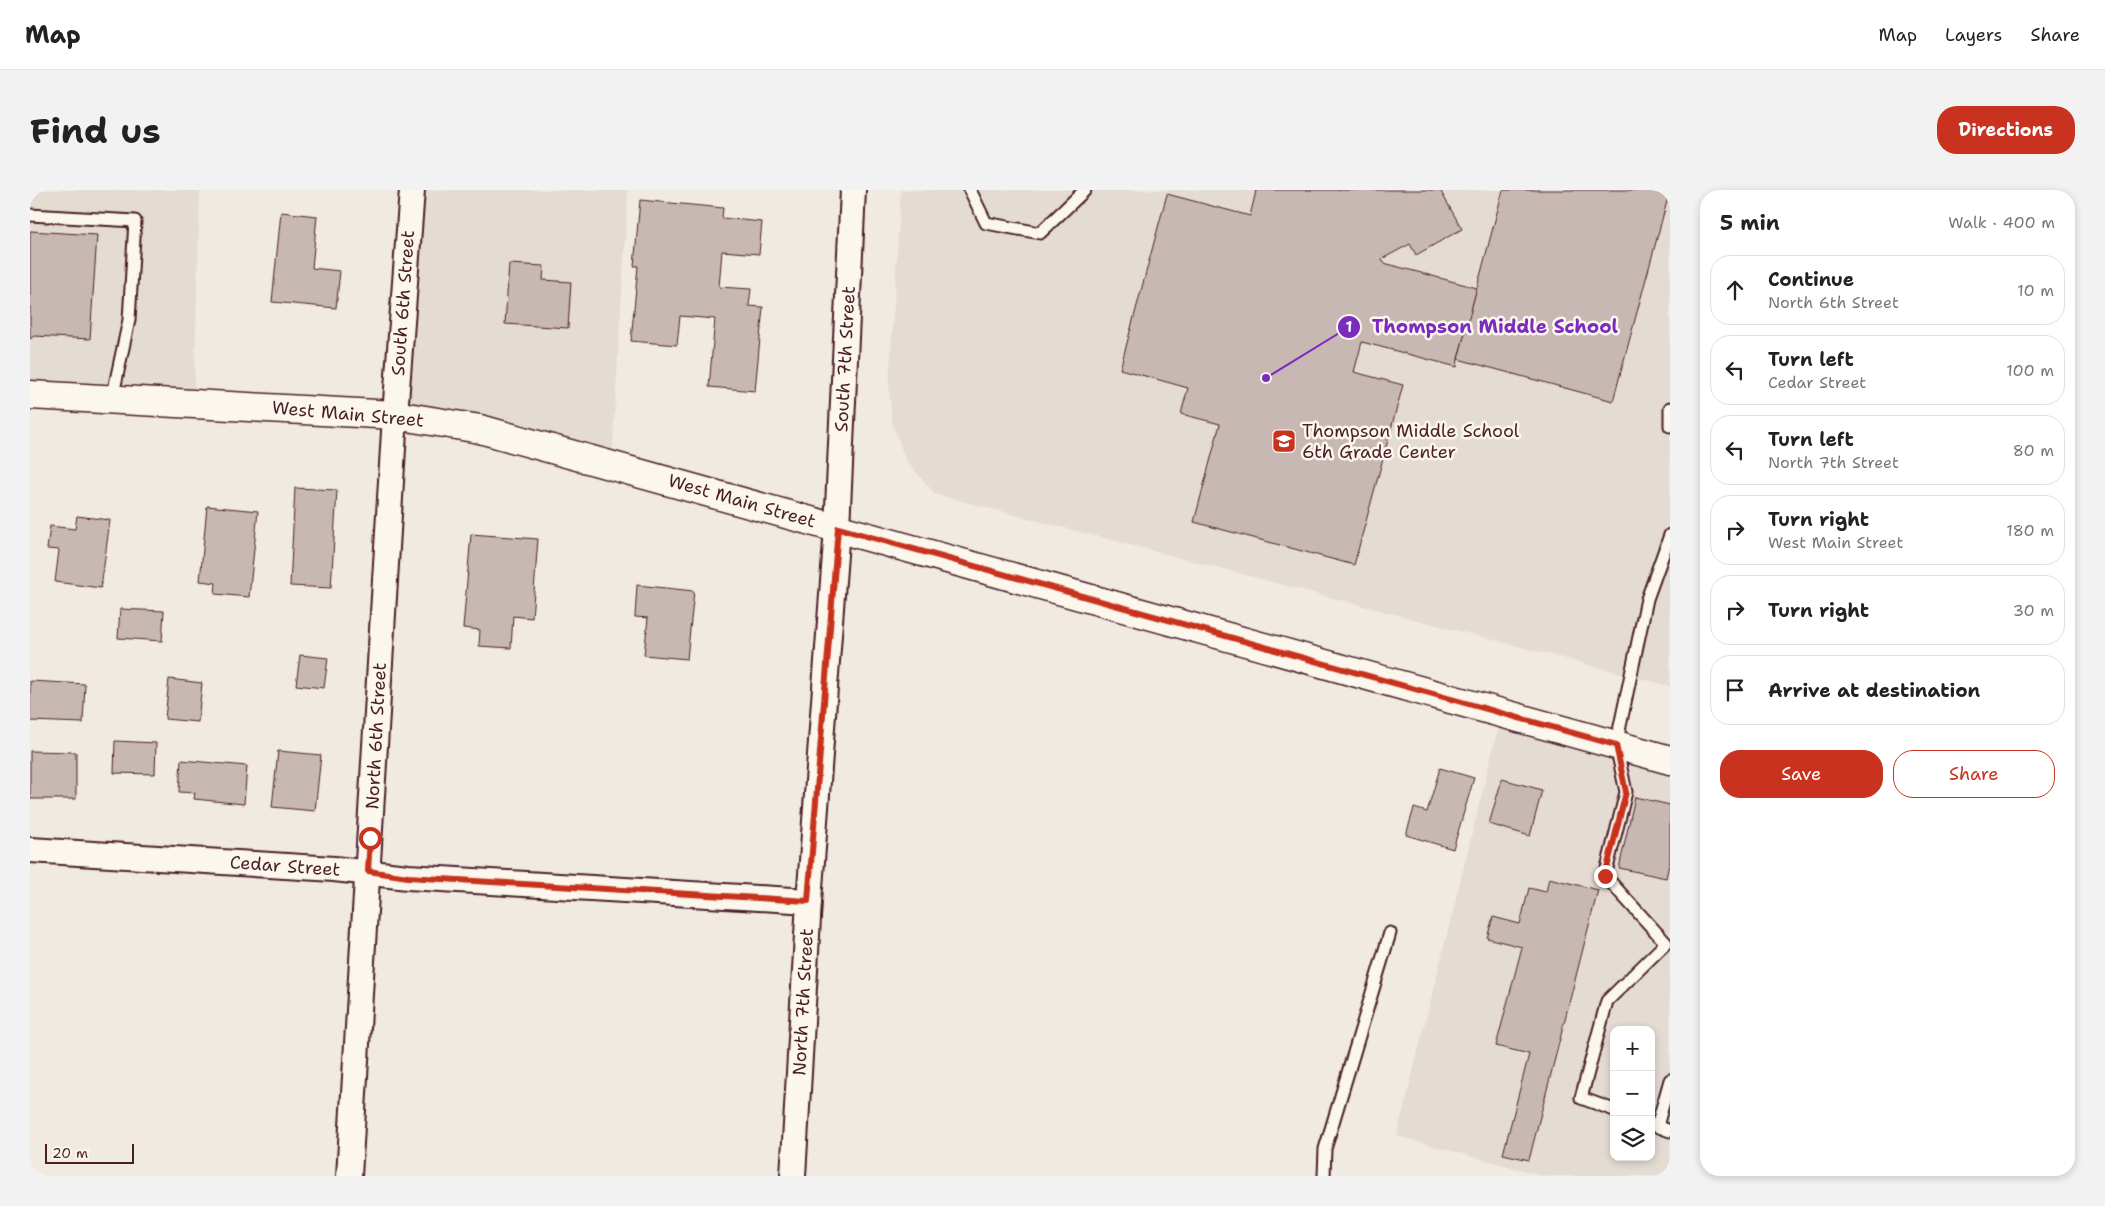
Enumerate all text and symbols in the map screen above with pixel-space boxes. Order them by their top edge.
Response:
text: Map [25,19,81,51]
text: Map [1879,23,1917,47]
text: Layers [1945,23,2002,47]
text: Share [2030,23,2080,47]
button: Directions [1937,106,2075,154]
text: Find us [30,107,161,154]
text: 5 min [1720,209,1780,237]
text: Walk · 400 m [1948,212,2055,233]
street label: South 6th Street [386,229,420,377]
text: Continue [1768,267,1854,292]
icon: ahead [1721,276,1749,304]
text: 10 m [2017,280,2054,301]
street label: South 7th Street [829,285,861,433]
text: North 6th Street [1768,292,1899,313]
callout: Thompson Middle School [1337,310,1628,344]
text: Thompson Middle School [1372,314,1619,339]
text: 1 [1346,317,1353,337]
text: Turn left [1768,347,1854,372]
icon: left [1721,356,1749,384]
text: 100 m [2006,360,2054,381]
text: Cedar Street [1768,372,1866,393]
street label: West Main Street [271,395,425,433]
place label: Thompson Middle School 6th Grade Center [1302,419,1520,464]
text: Turn left [1768,427,1854,452]
school or university icon: Thompson Middle School 6th Grade Center [1271,428,1297,454]
icon: left [1721,436,1749,464]
text: 80 m [2013,440,2054,461]
text: North 7th Street [1768,452,1899,473]
street label: West Main Street [665,468,819,534]
text: Turn right [1768,507,1869,532]
icon: right [1721,516,1749,544]
text: 180 m [2006,520,2054,541]
text: West Main Street [1768,532,1903,553]
icon: right [1721,596,1749,624]
text: Turn right [1768,598,1869,623]
text: 30 m [2013,600,2054,621]
street label: North 6th Street [360,662,392,810]
icon: arrive [1721,676,1749,704]
text: Arrive at destination [1768,678,1980,703]
button: Save [1720,750,1883,798]
button: Share [1893,750,2055,798]
route start [359,827,382,850]
street label: Cedar Street [229,850,341,882]
route end [1594,865,1617,888]
street label: North 7th Street [787,928,819,1076]
map controls [1610,1026,1655,1161]
button: + [1610,1026,1655,1071]
button: − [1610,1071,1655,1116]
button: layers [1610,1116,1655,1161]
scale bar [45,1141,134,1164]
text: 20 m [52,1144,88,1162]

